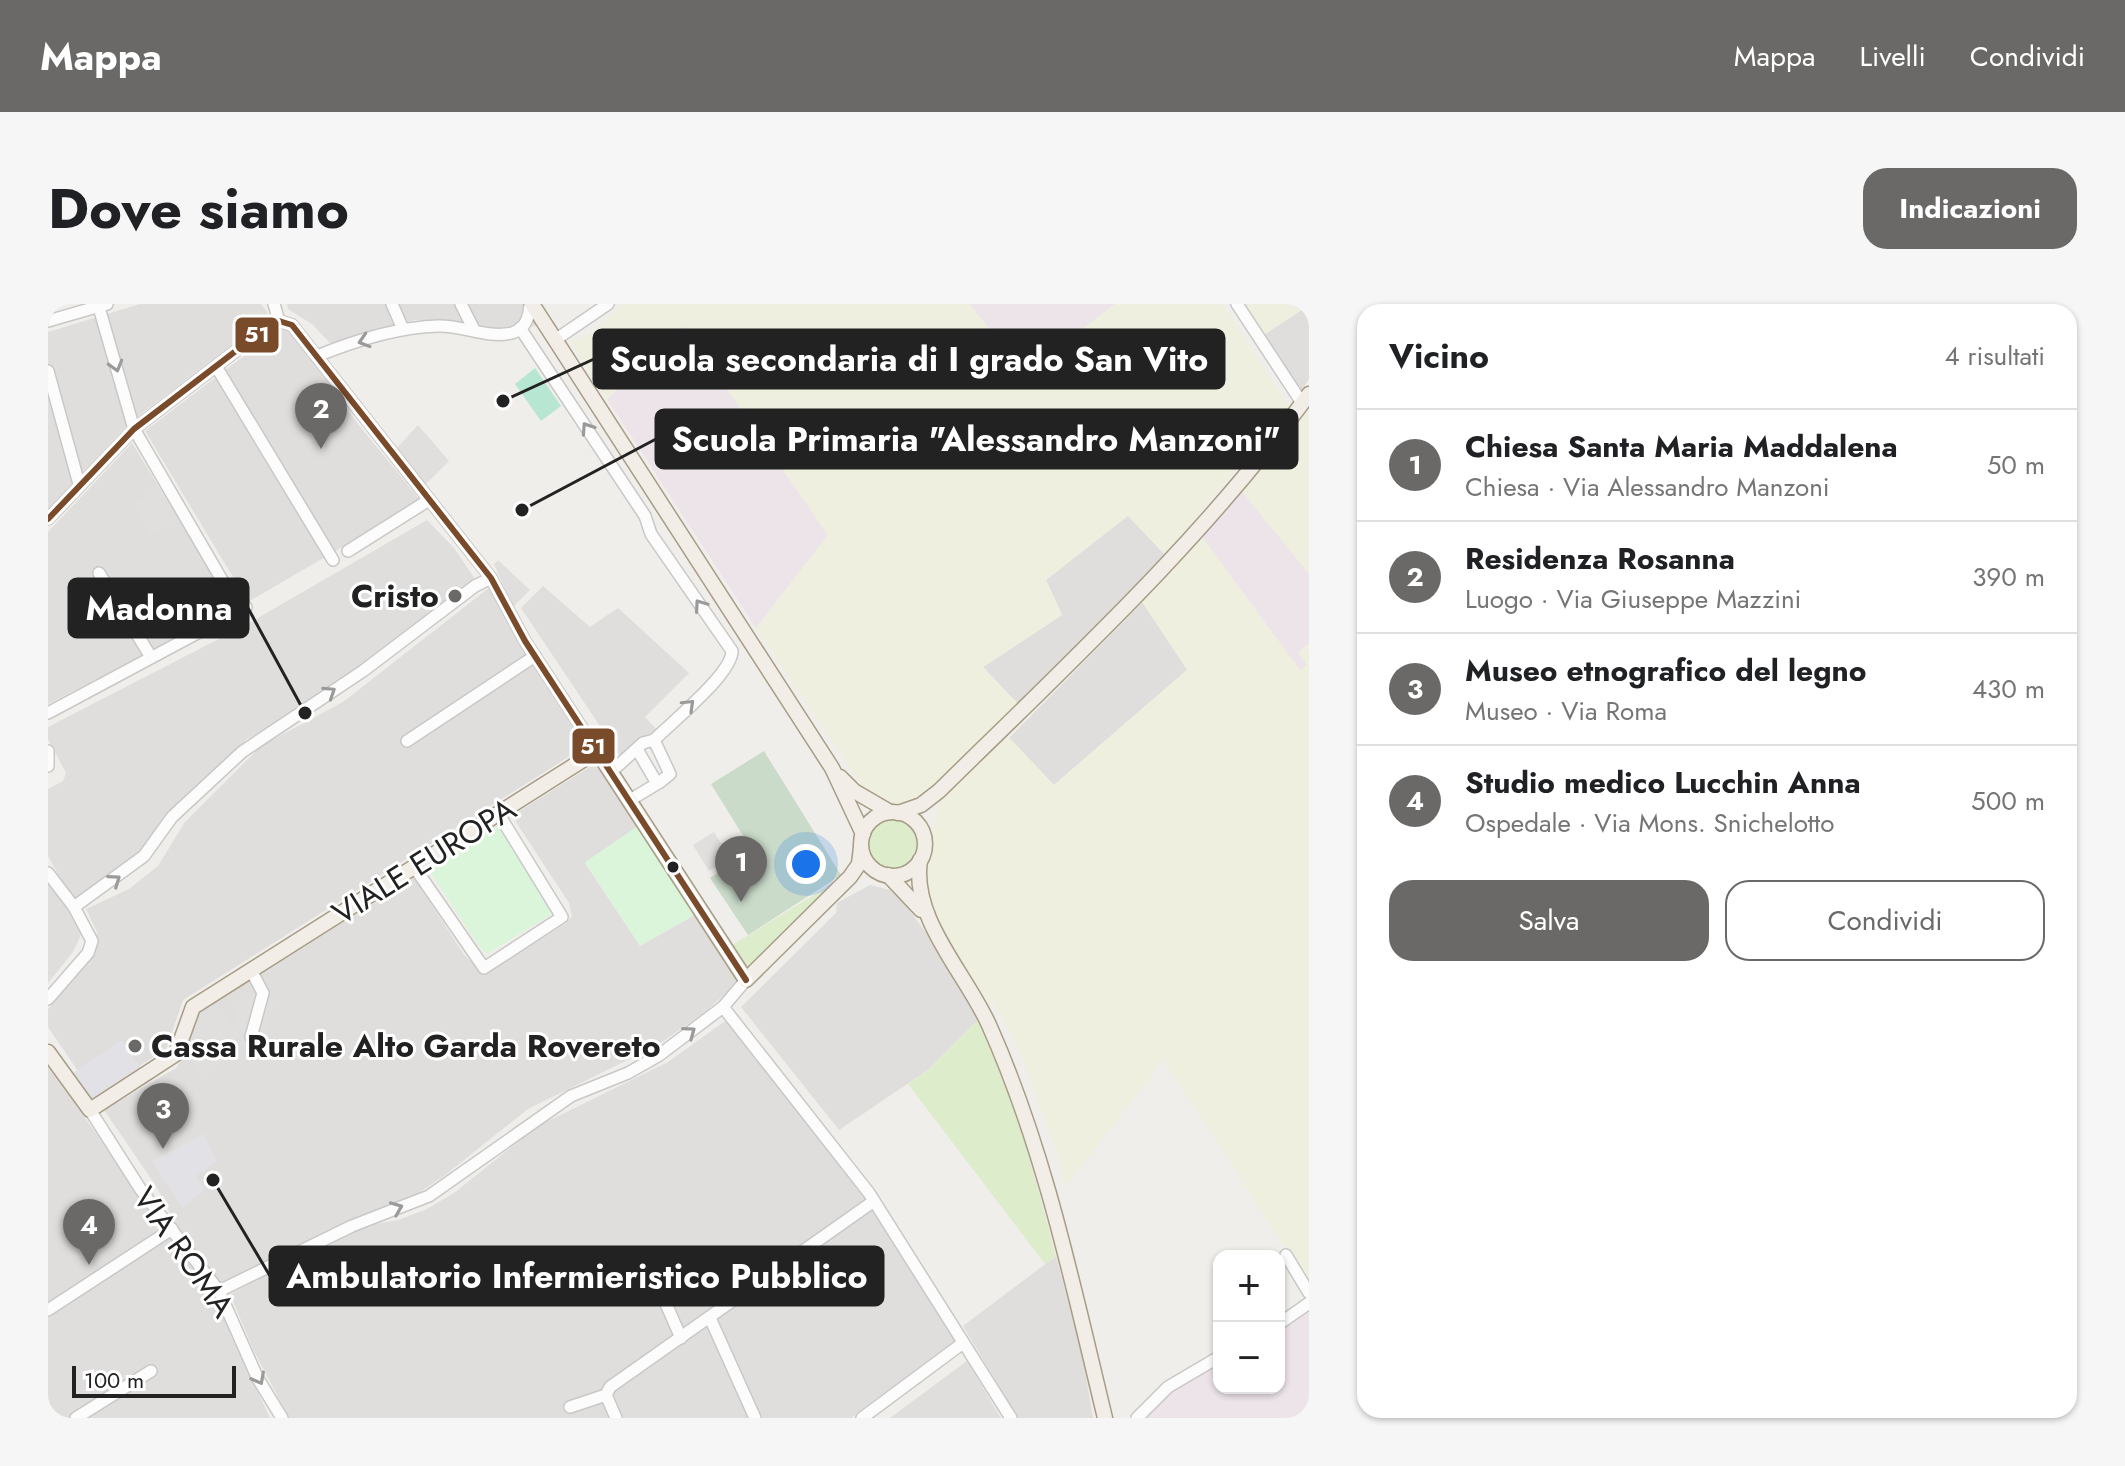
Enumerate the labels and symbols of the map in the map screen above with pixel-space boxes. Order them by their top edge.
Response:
line badge: 51 [234,316,280,354]
text: 51 [244,318,270,350]
callout: Scuola secondaria di I grado San Vito [594,330,1224,388]
one-way arrow [358,332,371,348]
text: Scuola secondaria di I grado San Vito [610,335,1208,384]
one-way arrow [107,359,123,373]
pin: 2 [295,383,347,449]
callout: Scuola Primaria "Alessandro Manzoni" [656,410,1297,468]
text: Scuola Primaria "Alessandro Manzoni" [671,415,1281,464]
one-way arrow [582,422,597,437]
place label: Cristo [351,573,439,619]
callout: Madonna [69,579,248,637]
text: Madonna [85,584,233,633]
marker: Cristo [446,587,464,605]
one-way arrow [695,600,710,614]
one-way arrow [322,687,336,702]
one-way arrow [680,700,694,715]
line badge: 51 [571,727,616,765]
text: 51 [580,730,606,762]
street label: VIALE EUROPA [323,786,525,936]
pin: 1 [715,836,767,902]
your location [786,844,826,884]
unlabelled marker [665,859,681,875]
one-way arrow [106,875,120,890]
place label: Cassa Rurale Alto Garda Rovereto [151,1023,661,1069]
one-way arrow [682,1027,696,1041]
marker: Cassa Rurale Alto Garda Rovereto [126,1037,144,1055]
pin: 3 [137,1083,189,1149]
street label: VIA ROMA [122,1177,246,1327]
pin: 4 [63,1199,115,1265]
one-way arrow [389,1202,403,1218]
callout: Ambulatorio Infermieristico Pubblico [270,1247,883,1305]
text: Ambulatorio Infermieristico Pubblico [285,1252,868,1301]
scale bar [72,1362,236,1398]
one-way arrow [250,1371,265,1385]

